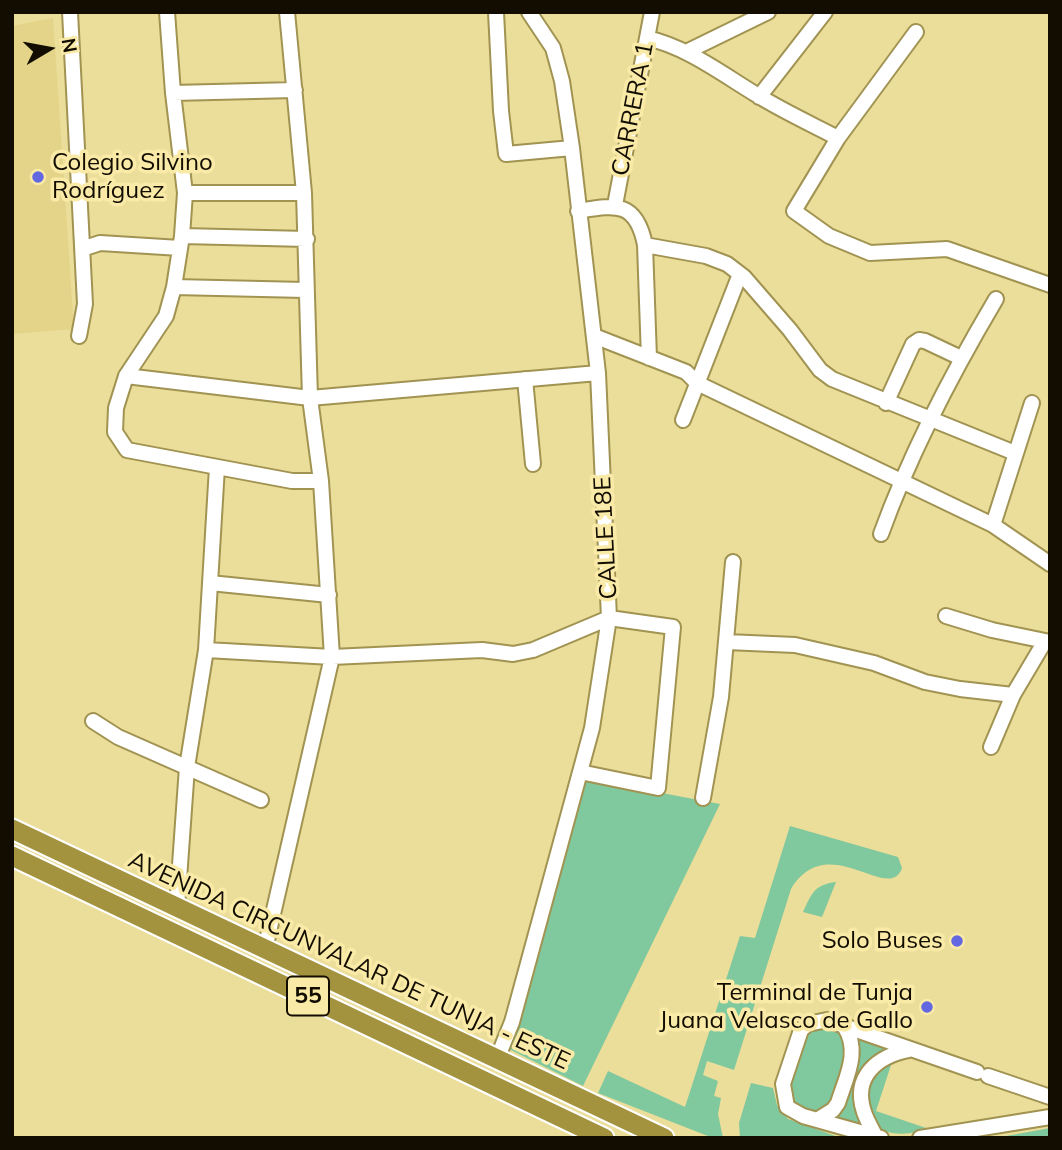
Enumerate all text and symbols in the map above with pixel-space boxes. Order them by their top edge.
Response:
north arrow [14,14,84,84]
text: N [57,36,83,55]
street label: CARRERA 1 [606,40,660,178]
place label: Colegio Silvino Rodríguez [52,149,213,205]
marker: Colegio Silvino Rodríguez [30,169,46,185]
street label: CALLE 18E [588,476,624,600]
street label: AVENIDA CIRCUNVALAR DE TUNJA - ESTE [124,846,574,1076]
place label: Solo Buses [822,927,943,955]
marker: Solo Buses [949,933,965,949]
road number: 55 [287,976,329,1015]
place label: Terminal de Tunja Juana Velasco de Gallo [659,979,913,1035]
marker: Terminal de Tunja Juana Velasco de Gallo [919,999,935,1015]

